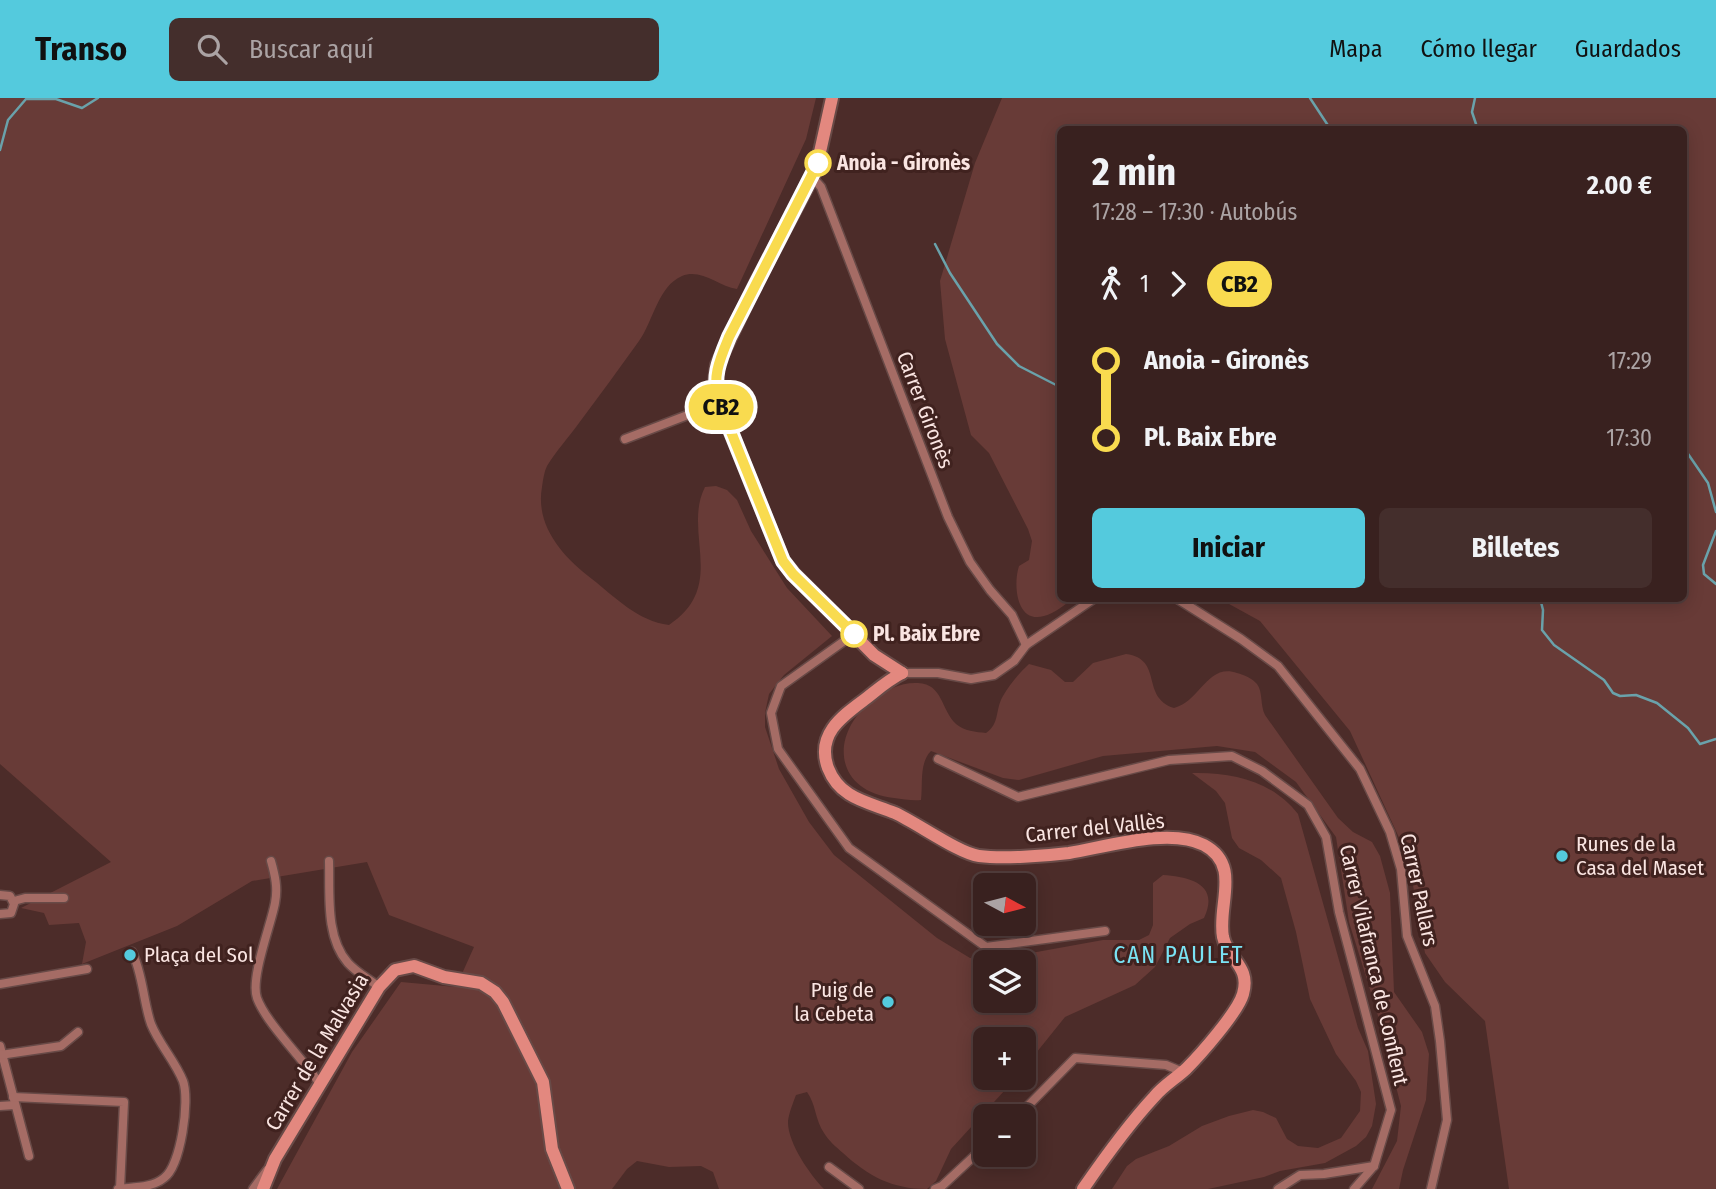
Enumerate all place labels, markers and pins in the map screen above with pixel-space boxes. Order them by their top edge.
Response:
marker: Anoia - Gironès [805,150,831,176]
place label: Anoia - Gironès [836,150,970,176]
marker: Pl. Baix Ebre [841,621,867,647]
place label: Pl. Baix Ebre [873,621,981,647]
place label: Runes de la Casa del Maset [1576,831,1704,881]
marker: Runes de la Casa del Maset [1554,848,1570,864]
place label: Plaça del Sol [144,942,254,968]
marker: Plaça del Sol [122,947,138,963]
place label: Puig de la Cebeta [794,977,874,1027]
marker: Puig de la Cebeta [880,994,896,1010]

